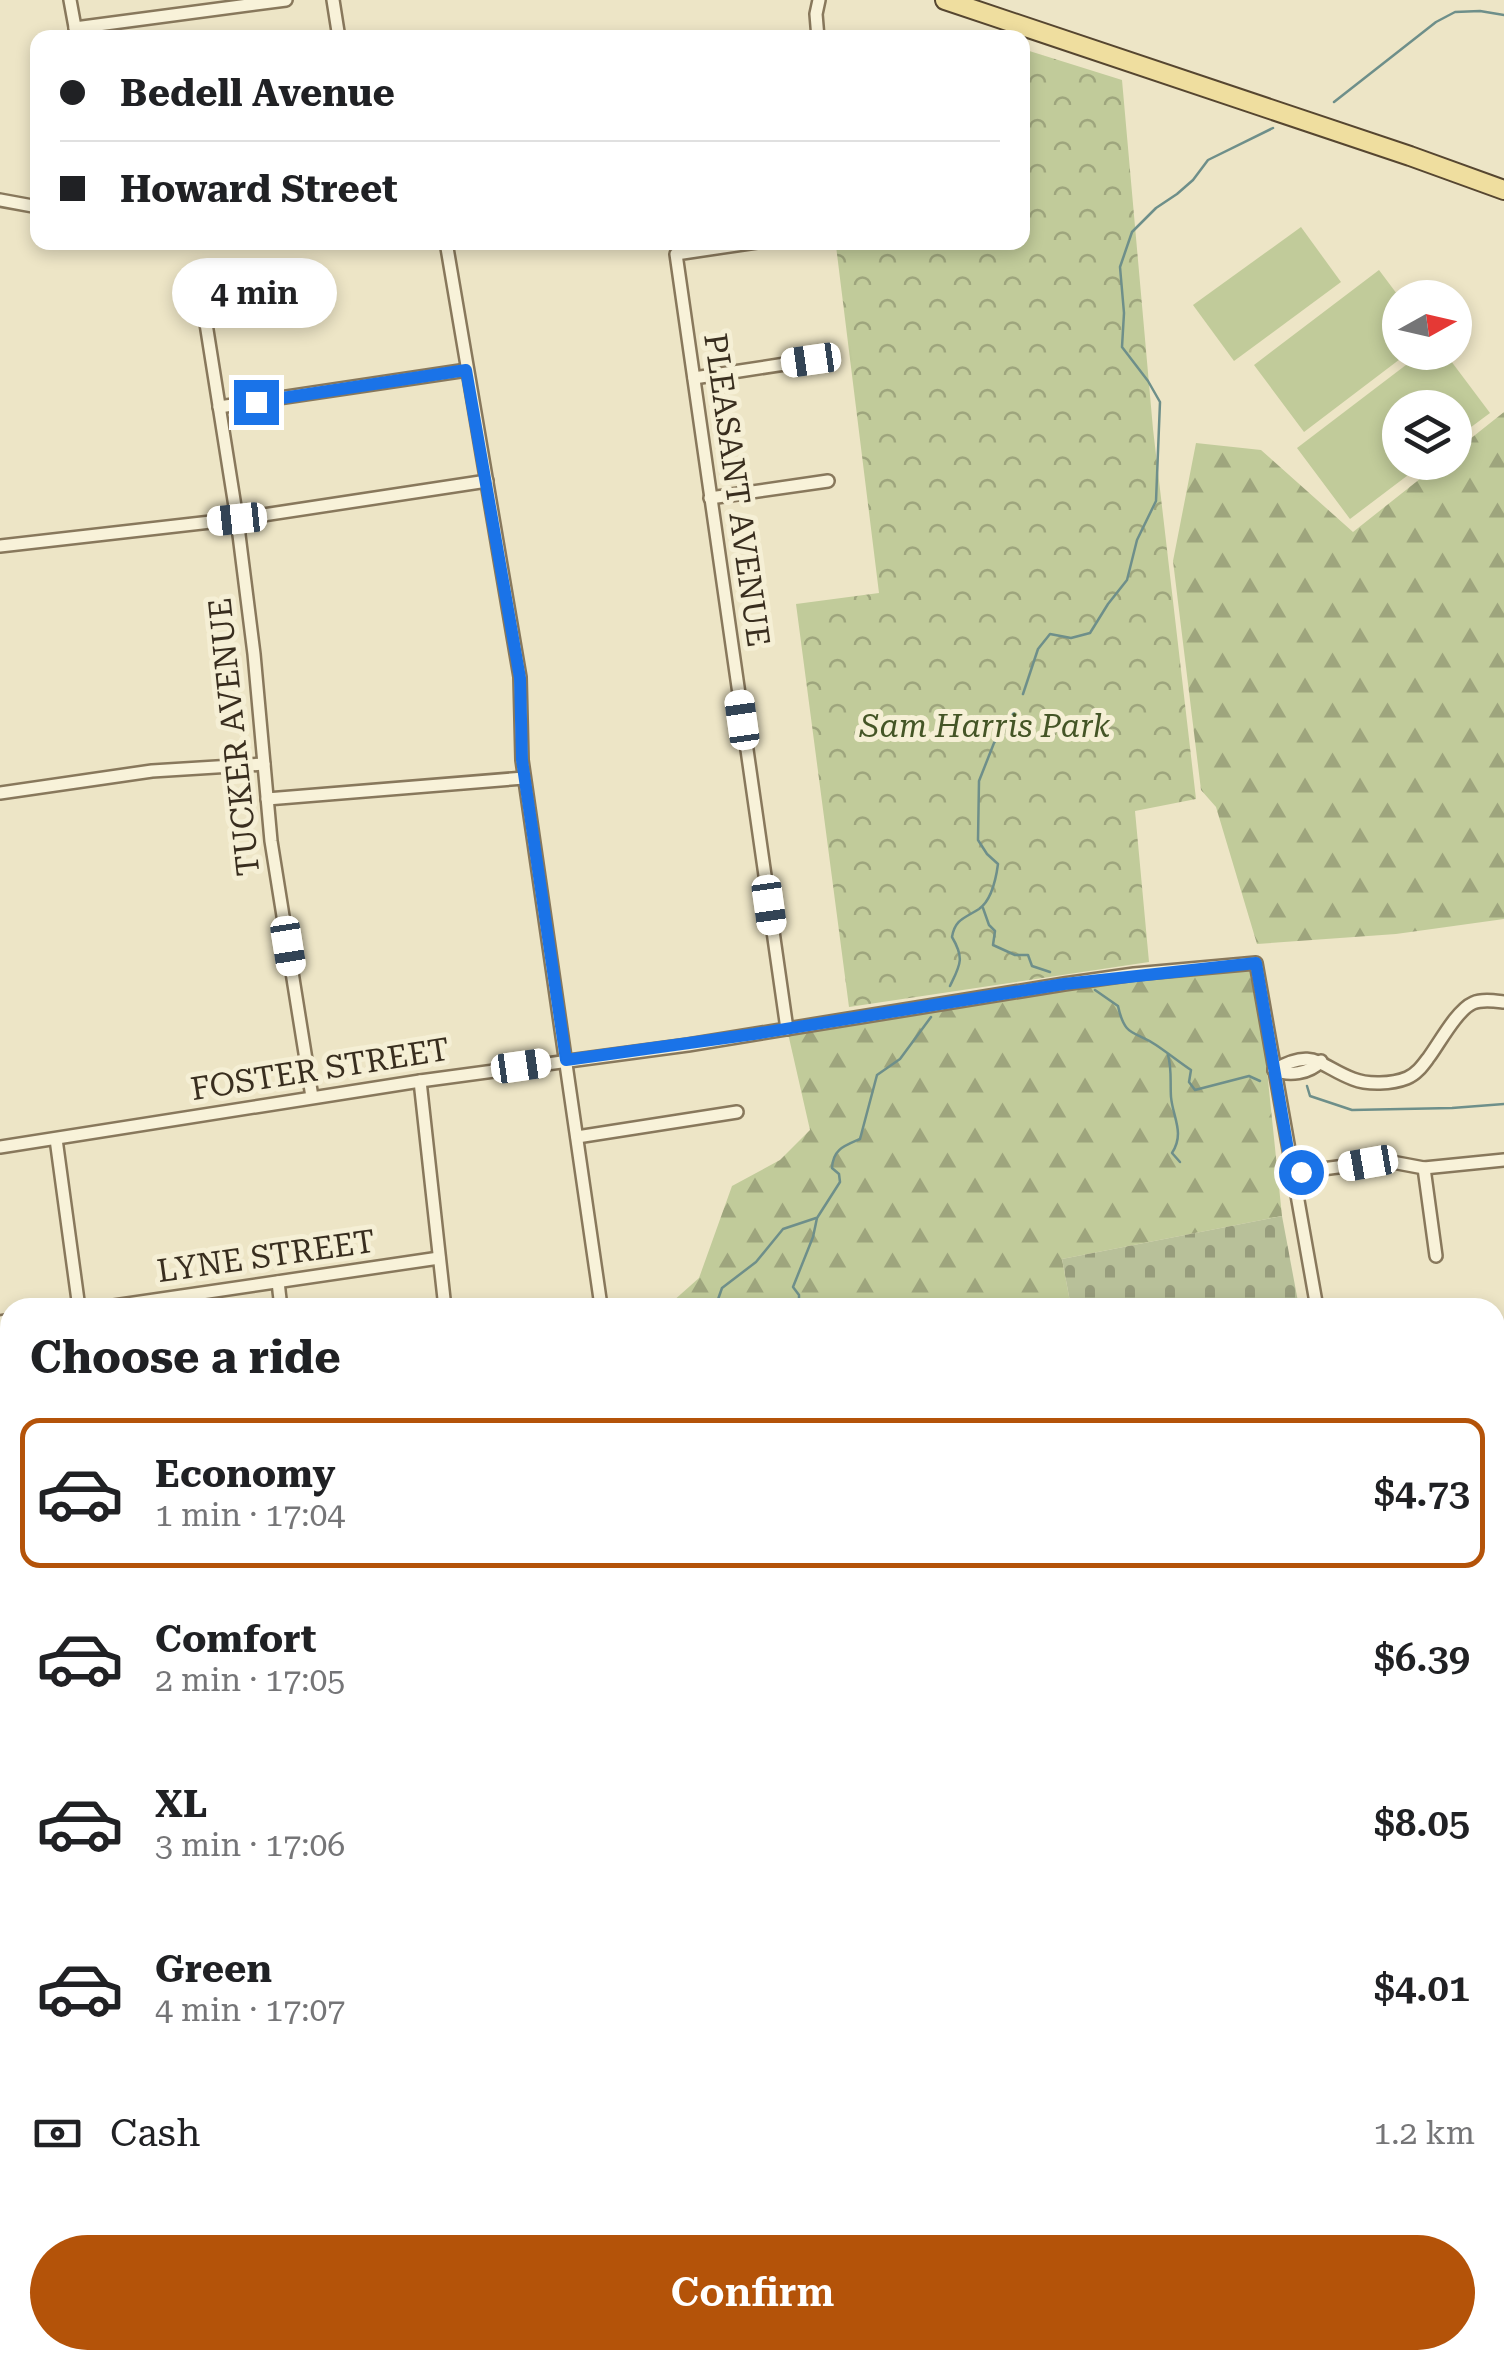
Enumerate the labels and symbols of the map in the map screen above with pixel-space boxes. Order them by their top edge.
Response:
callout: 4 min [174,257,338,327]
north arrow [1382,280,1472,370]
street label: PLEASANT AVENUE [696,331,778,649]
car [779,341,843,379]
route end [234,380,279,425]
car [206,501,268,537]
street label: TUCKER AVENUE [200,596,268,878]
car [723,688,761,752]
park label: Sam Harris Park [859,707,1111,745]
car [750,873,788,937]
car [268,914,308,978]
street label: FOSTER STREET [188,1030,452,1108]
car [489,1047,553,1085]
car [1336,1143,1400,1183]
route start [1279,1150,1324,1195]
street label: LYNE STREET [155,1222,377,1290]

